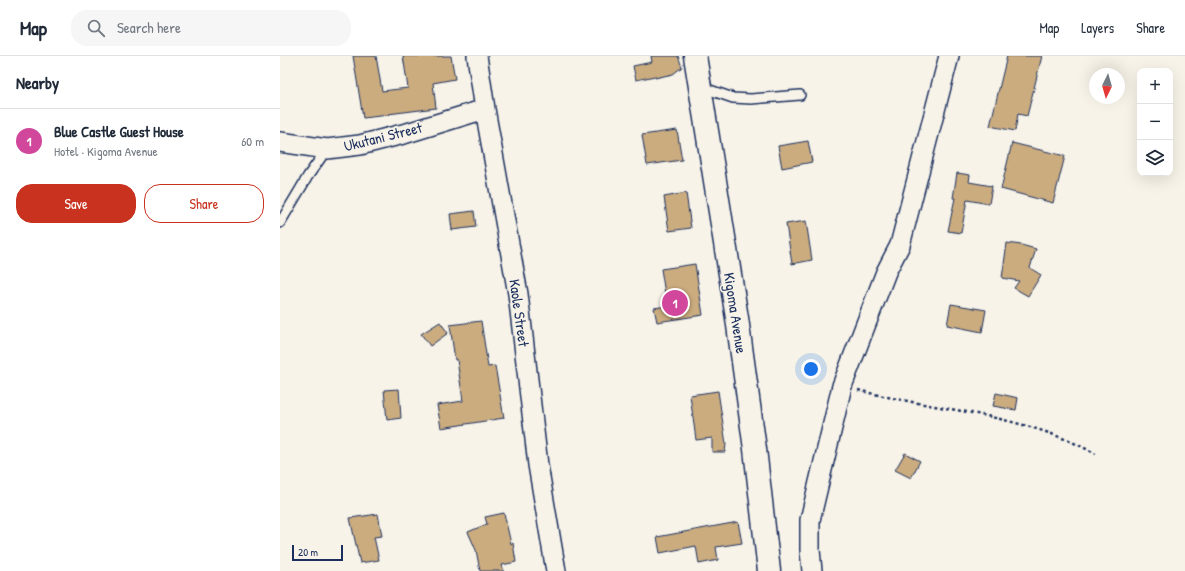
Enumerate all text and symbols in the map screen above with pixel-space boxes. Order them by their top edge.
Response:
search box [71,10,351,46]
text: Map [20,15,47,41]
icon: search [85,17,107,39]
text: Search here [117,17,181,38]
text: Map [1039,18,1059,37]
text: Layers [1081,18,1114,37]
text: Share [1136,18,1165,37]
north arrow [1089,68,1125,104]
map controls [1137,68,1173,176]
button: + [1137,68,1173,104]
text: Nearby [16,71,59,94]
button: − [1137,104,1173,140]
street label: Ukutani Street [342,116,425,156]
text: Blue Castle Guest House [54,121,184,142]
text: 1 [27,132,31,150]
text: 60 m [241,132,264,150]
button: layers [1137,140,1173,176]
text: Hotel · Kigoma Avenue [54,142,158,160]
button: Save [16,184,136,223]
button: Share [144,184,264,223]
street label: Kigoma Avenue [719,271,752,355]
street label: Kaole Street [504,278,535,349]
pin: 1 [662,288,688,318]
your location [801,359,821,379]
scale bar [292,543,343,562]
text: 20 m [298,545,318,559]

